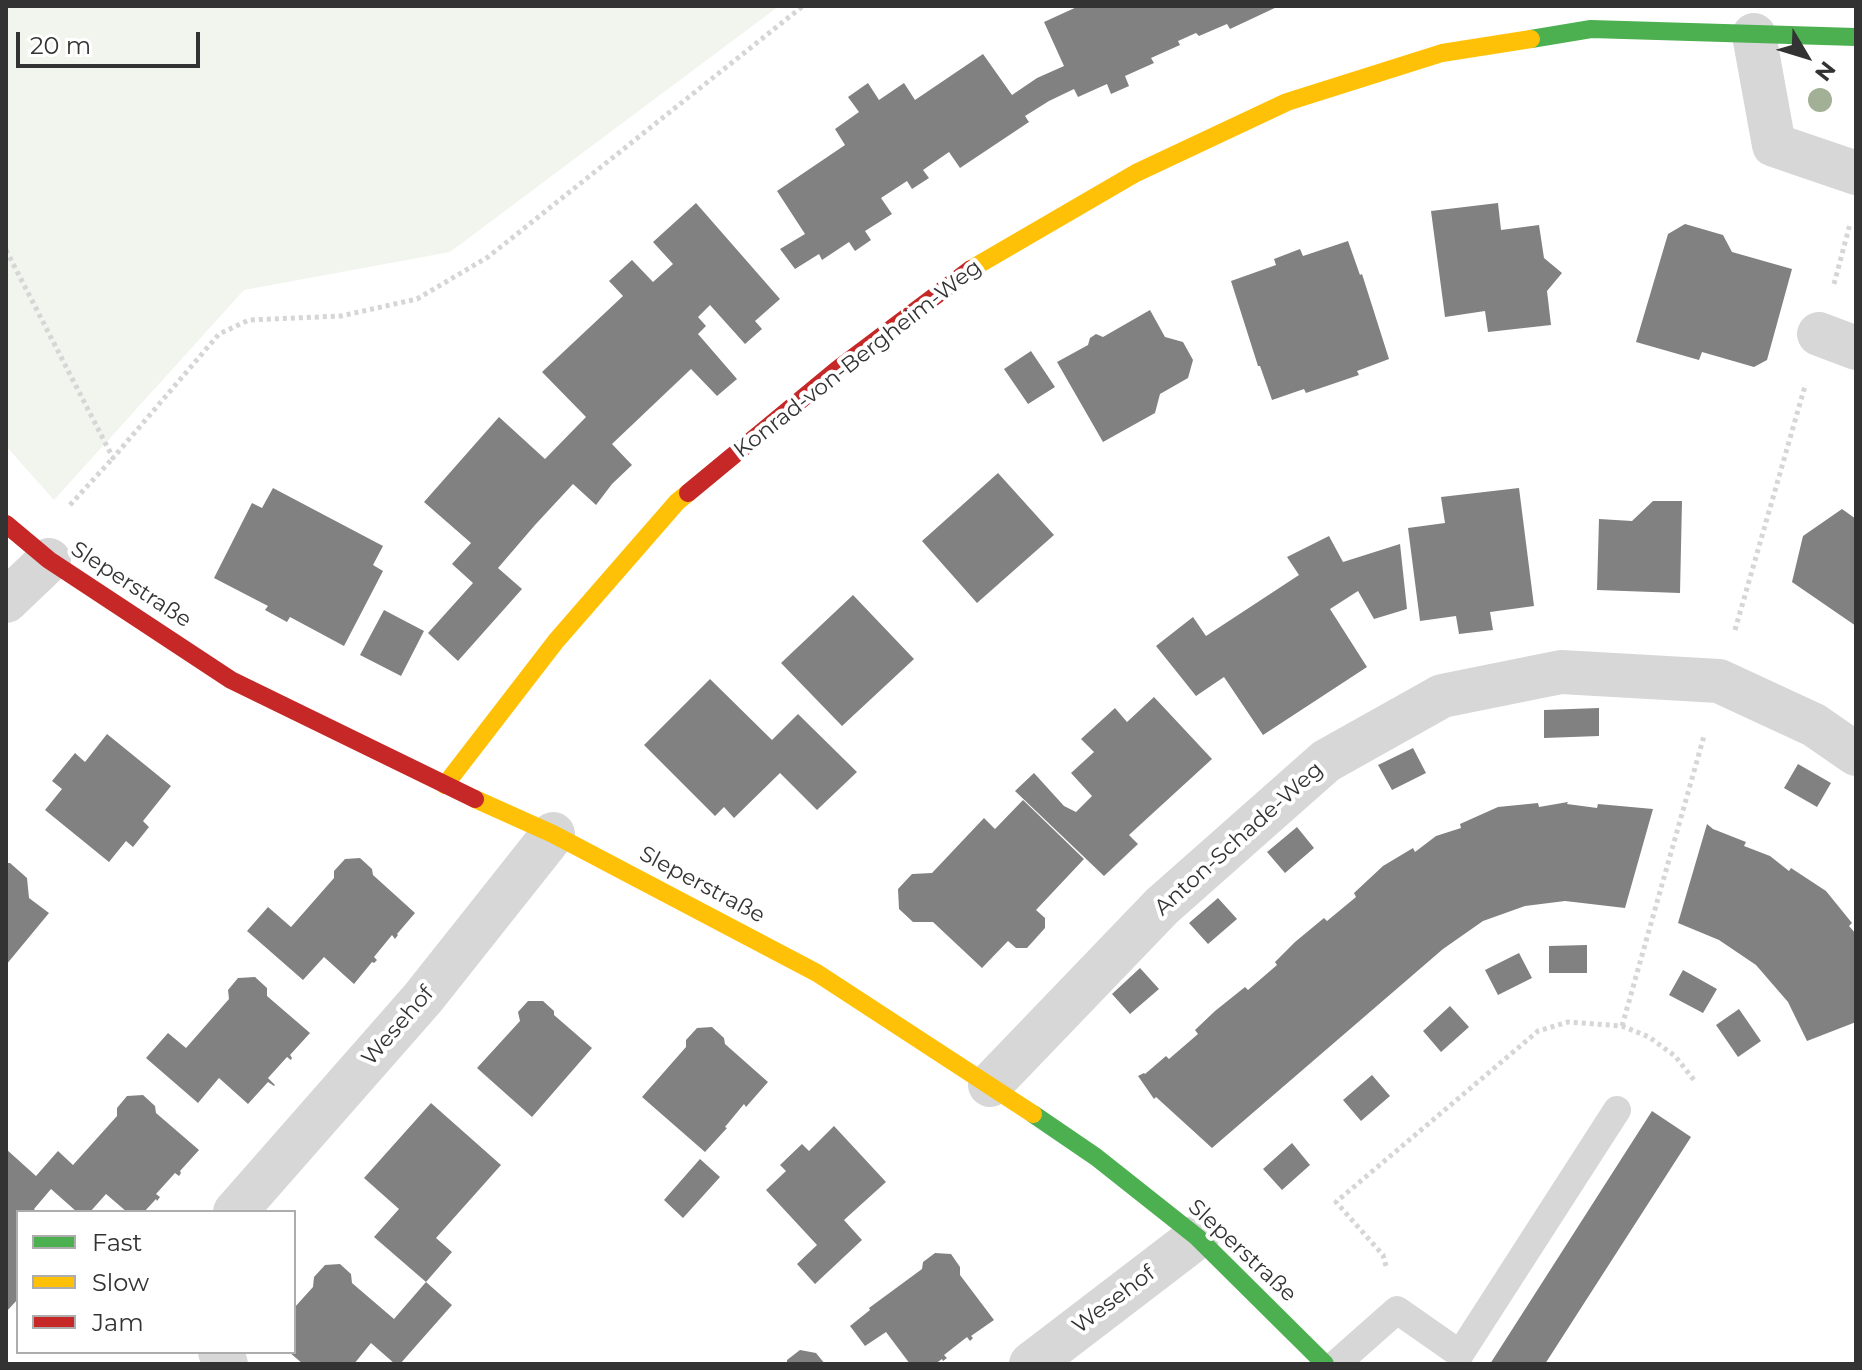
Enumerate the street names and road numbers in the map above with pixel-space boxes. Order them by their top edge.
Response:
street label: Konrad-von-Bergheim-Weg [729,254,987,464]
street label: Sleperstraße [66,536,196,634]
street label: Anton-Schade-Weg [1149,756,1329,922]
street label: Sleperstraße [635,841,769,929]
street label: Wesehof [356,981,440,1071]
street label: Sleperstraße [1182,1194,1302,1308]
street label: Wesehof [1067,1260,1161,1340]

